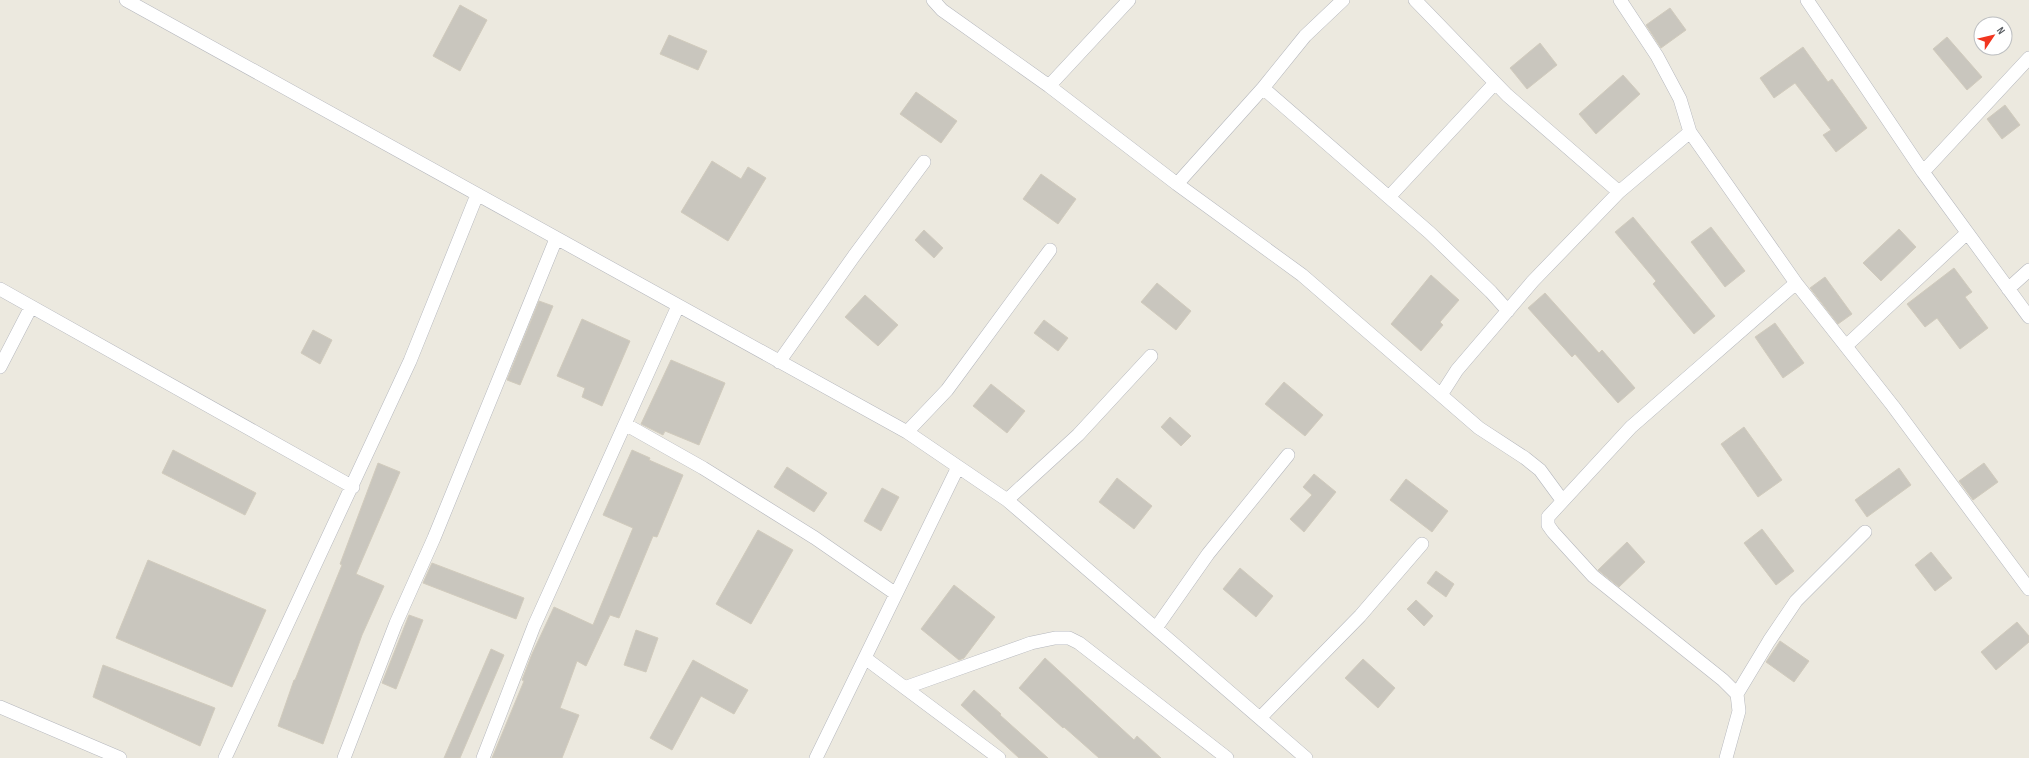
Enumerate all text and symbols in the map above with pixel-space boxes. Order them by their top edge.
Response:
north arrow [1973,16,2013,56]
text: N [1994,24,2008,37]

